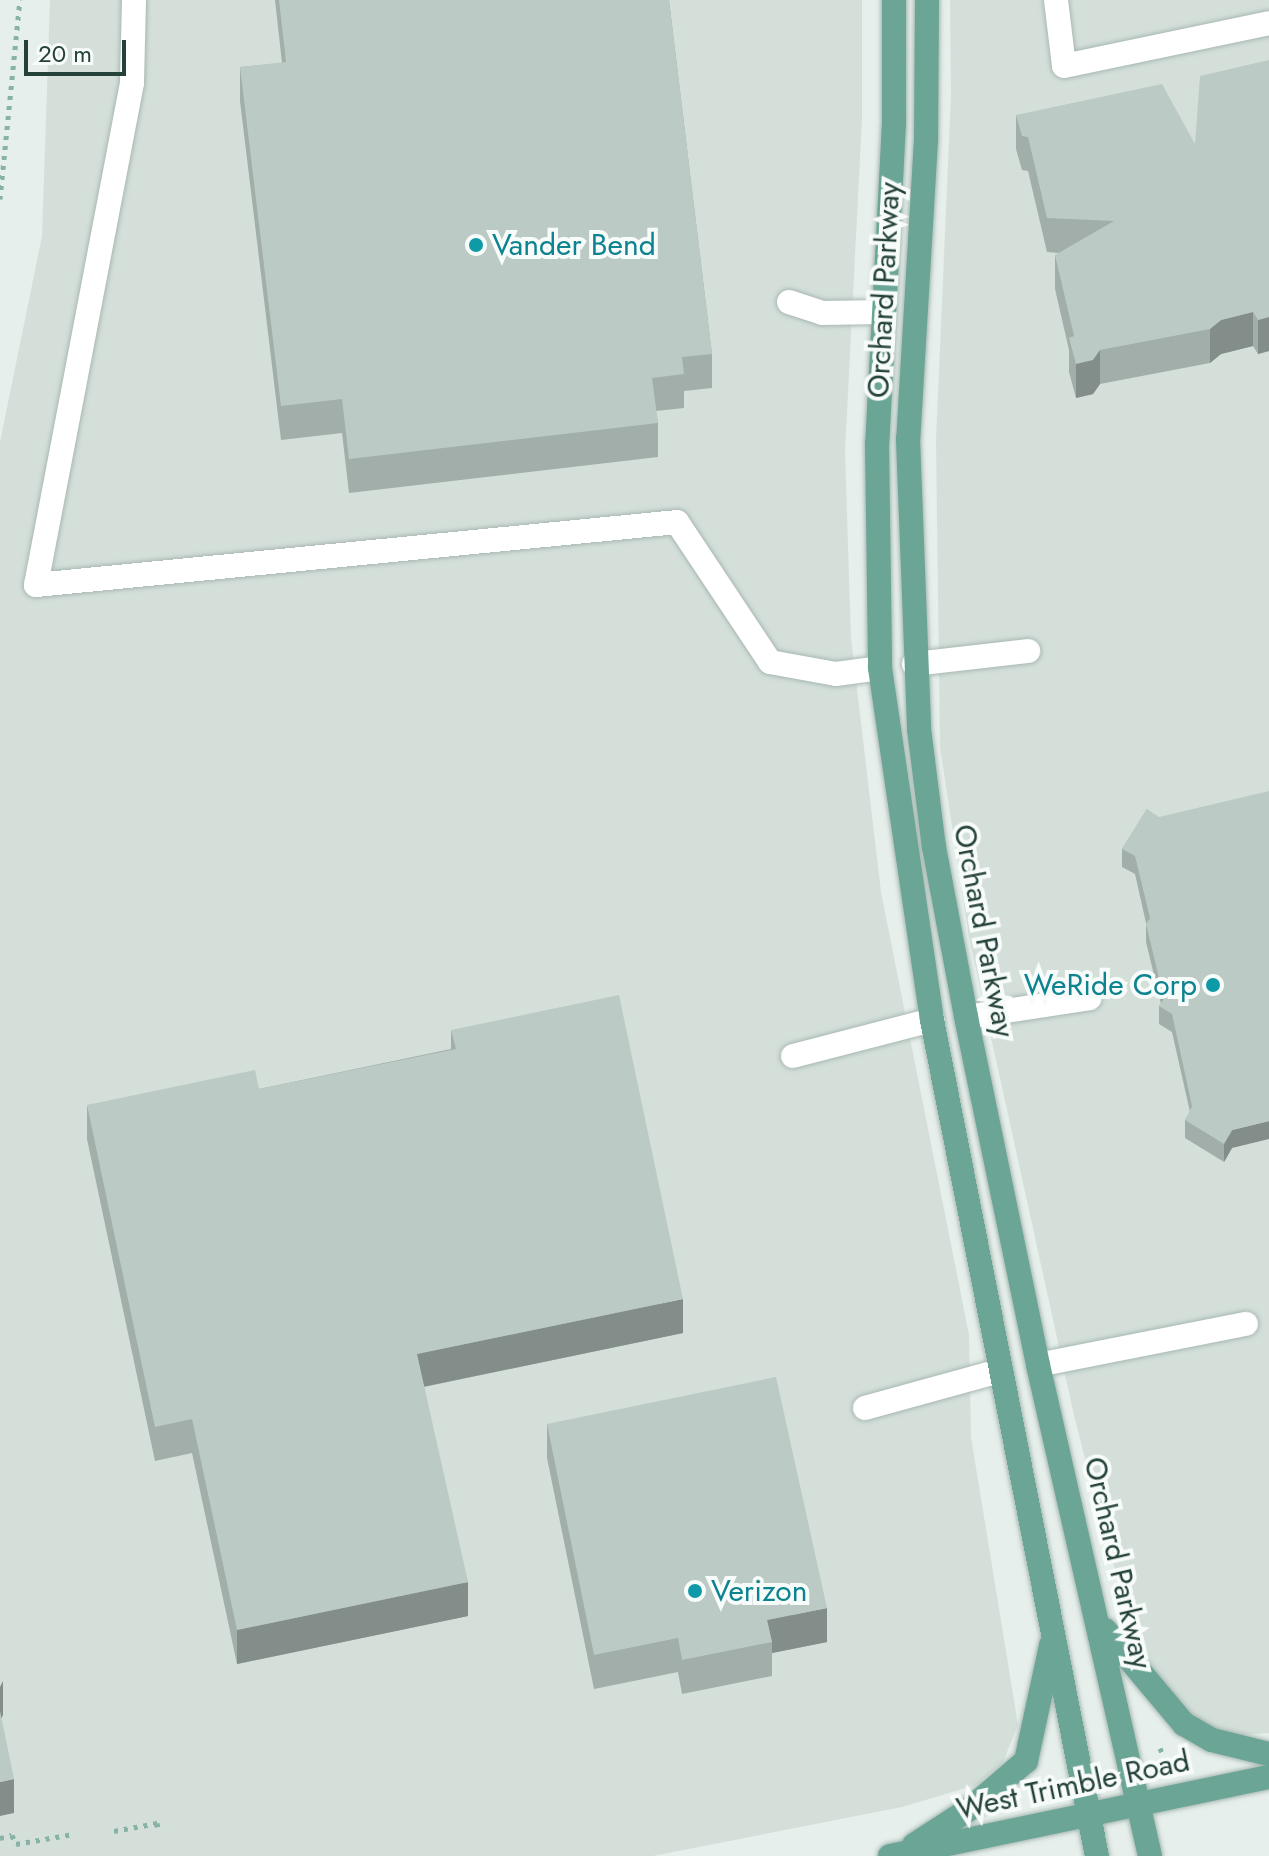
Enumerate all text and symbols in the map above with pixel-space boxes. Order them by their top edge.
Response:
scale bar [28,24,130,74]
text: 20 m [38,36,92,71]
street label: Orchard Parkway [860,181,908,399]
place label: Vander Bend [492,227,656,263]
marker: Vander Bend [467,236,485,254]
street label: Orchard Parkway [946,821,1022,1041]
place label: WeRide Corp [1024,967,1197,1003]
marker: WeRide Corp [1204,976,1222,994]
street label: Orchard Parkway [1076,1454,1160,1672]
place label: Verizon [711,1573,807,1609]
marker: Verizon [686,1582,704,1600]
street label: West Trimble Road [953,1743,1193,1827]

